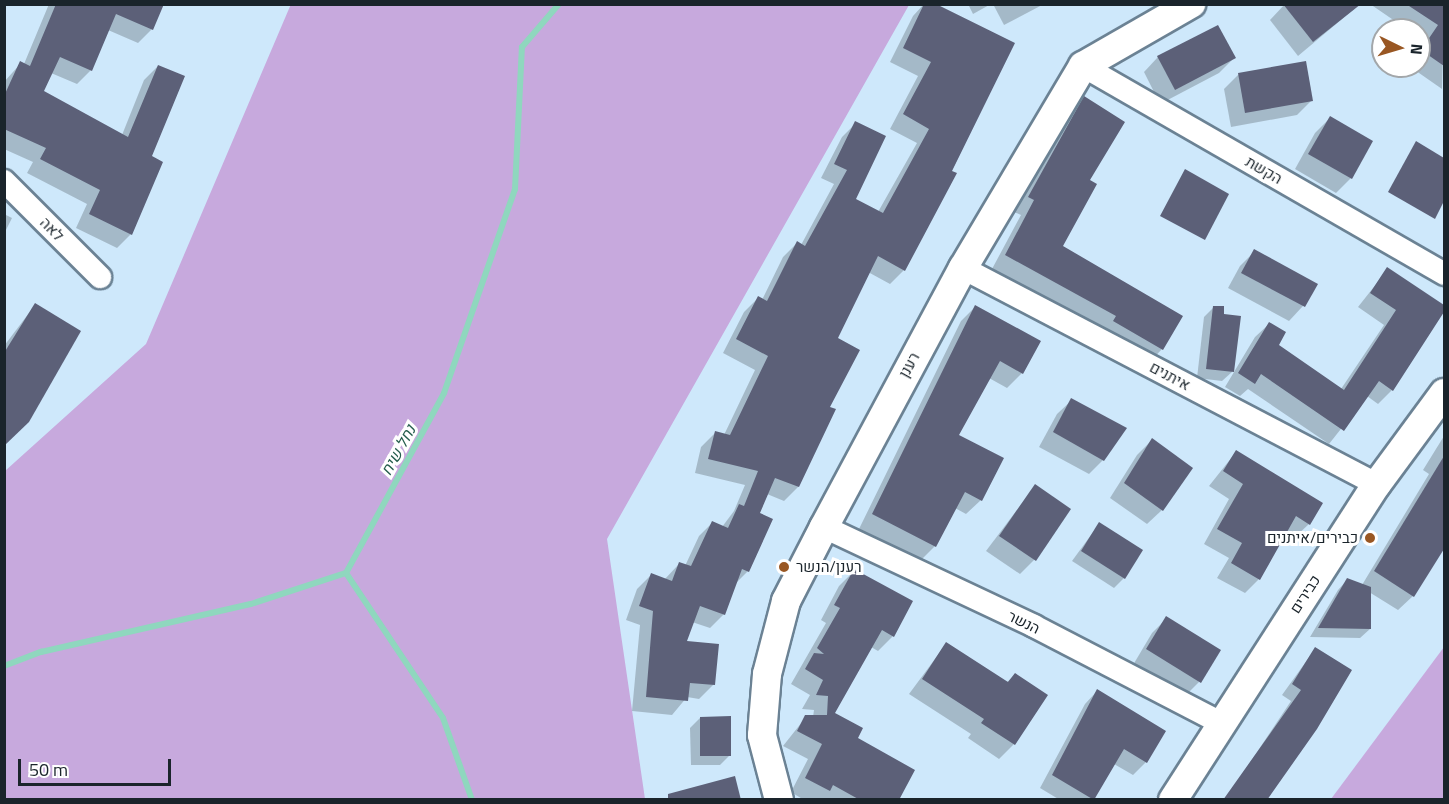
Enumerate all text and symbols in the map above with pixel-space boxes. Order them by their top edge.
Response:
north arrow [1371,18,1431,78]
text: N [1405,43,1429,56]
street label: הקשת [1242,152,1286,188]
street label: לאה [36,213,68,245]
street label: רענן [895,349,923,381]
street label: איתנים [1147,358,1193,394]
water label: נחל שיח [376,422,420,478]
place label: כבירים/איתנים [1267,529,1358,547]
marker: כבירים/איתנים [1363,531,1377,545]
place label: רענן/הנשר [796,558,861,576]
marker: רענן/הנשר [777,560,791,574]
street label: כבירים [1286,572,1324,616]
street label: הנשר [1005,607,1043,637]
scale bar [21,747,174,785]
text: 50 m [29,756,68,783]

